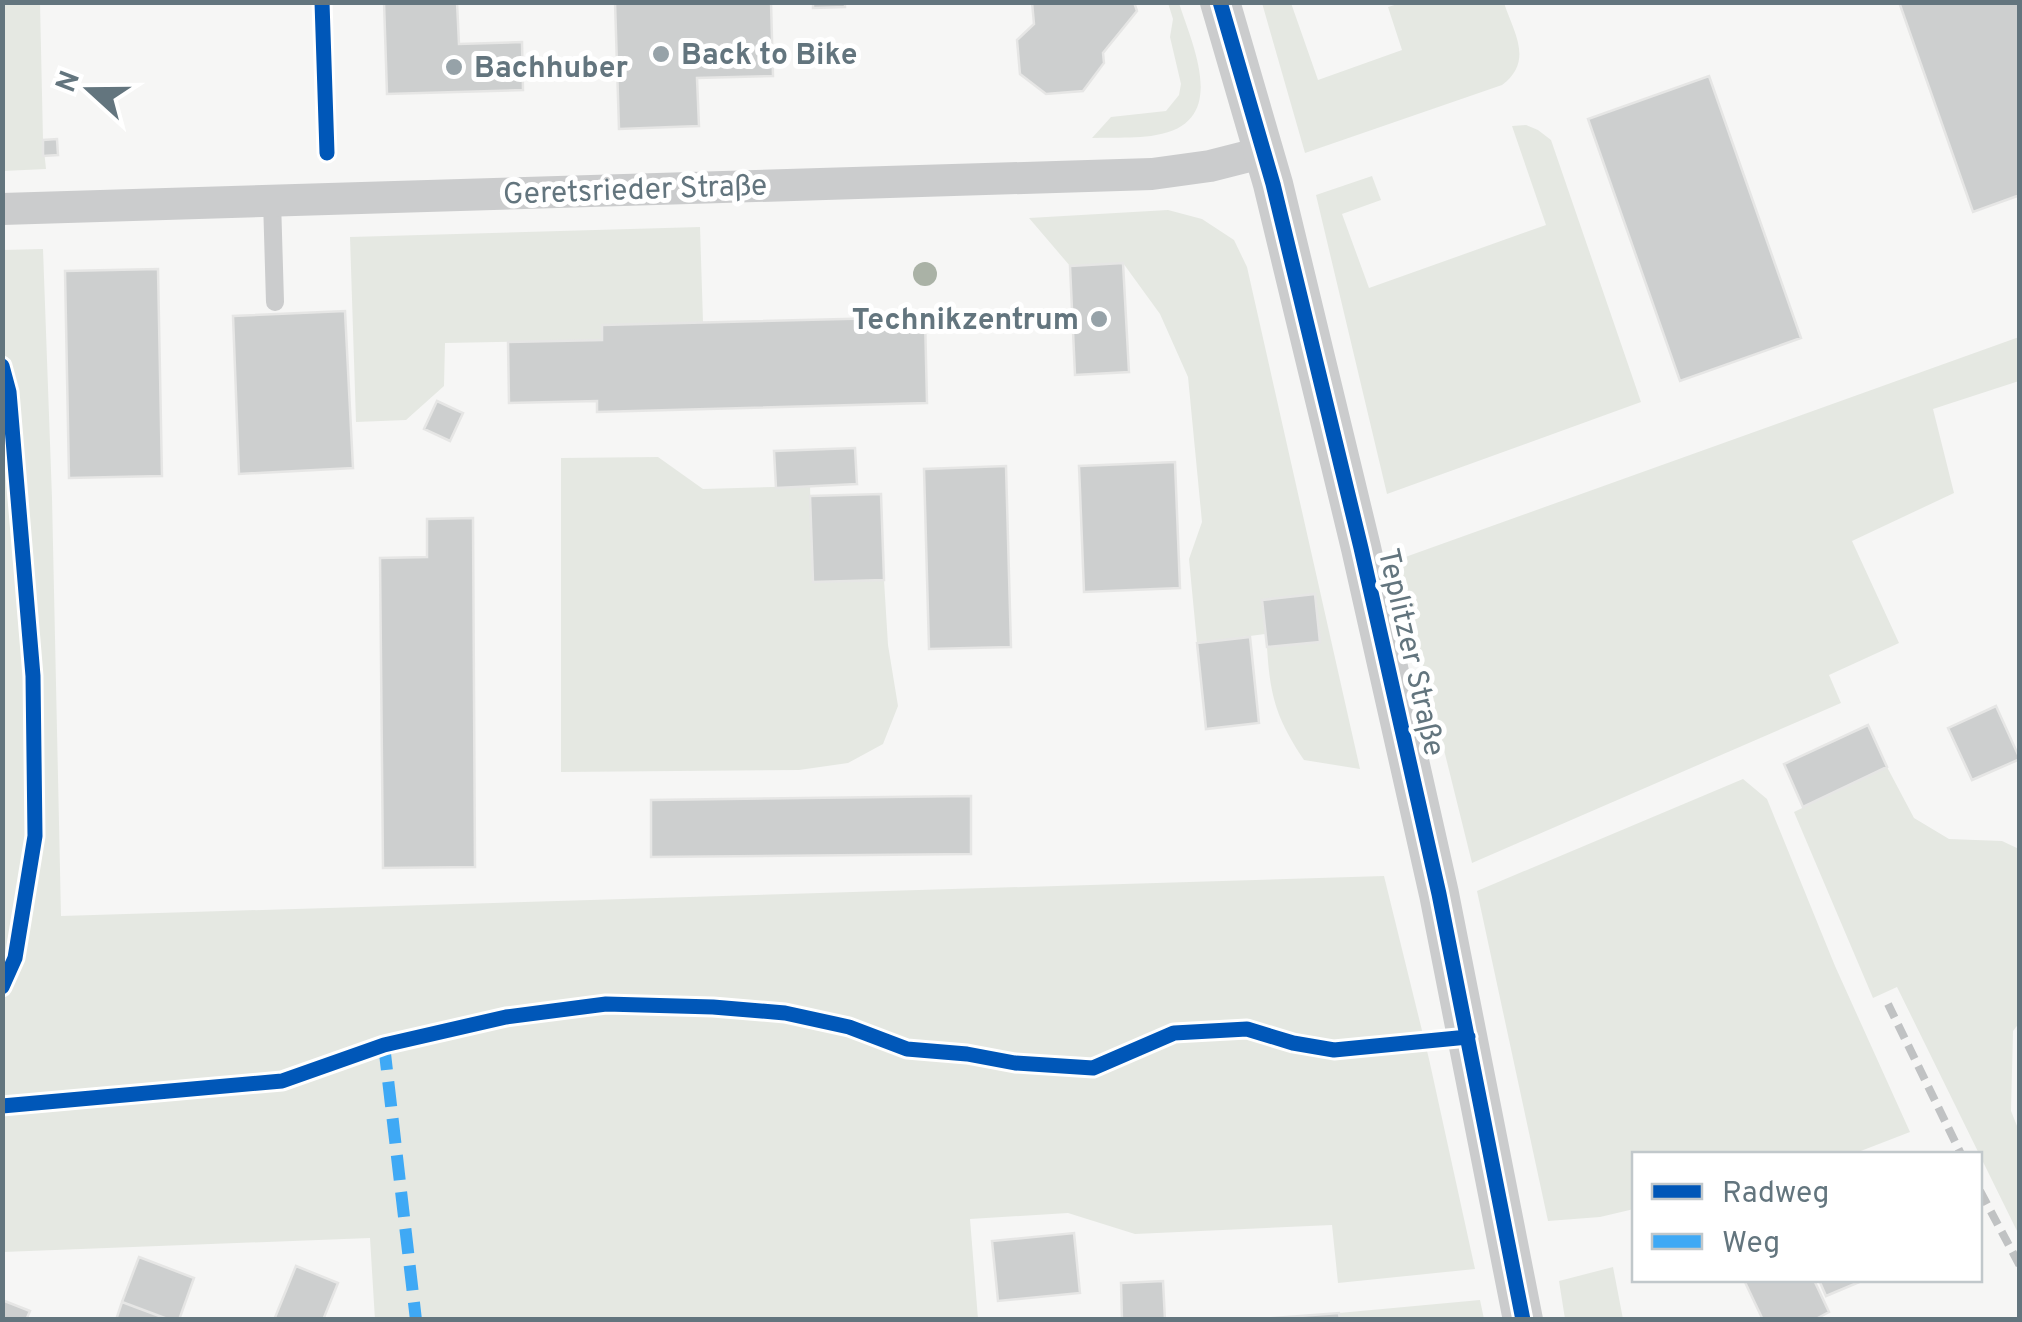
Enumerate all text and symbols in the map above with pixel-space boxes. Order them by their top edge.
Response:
place label: Back to Bike [681,38,857,75]
north arrow [40,40,140,140]
marker: Back to Bike [650,43,672,65]
place label: Bachhuber [474,51,629,88]
marker: Bachhuber [443,56,465,78]
text: N [49,66,90,98]
street label: Geretsrieder Straße [502,168,768,215]
place label: Technikzentrum [852,303,1079,340]
marker: Technikzentrum [1088,308,1110,330]
street label: Teplitzer Straße [1368,545,1451,760]
legend [1632,1152,1982,1282]
text: Radweg [1722,1176,1829,1213]
text: Weg [1722,1226,1780,1263]

